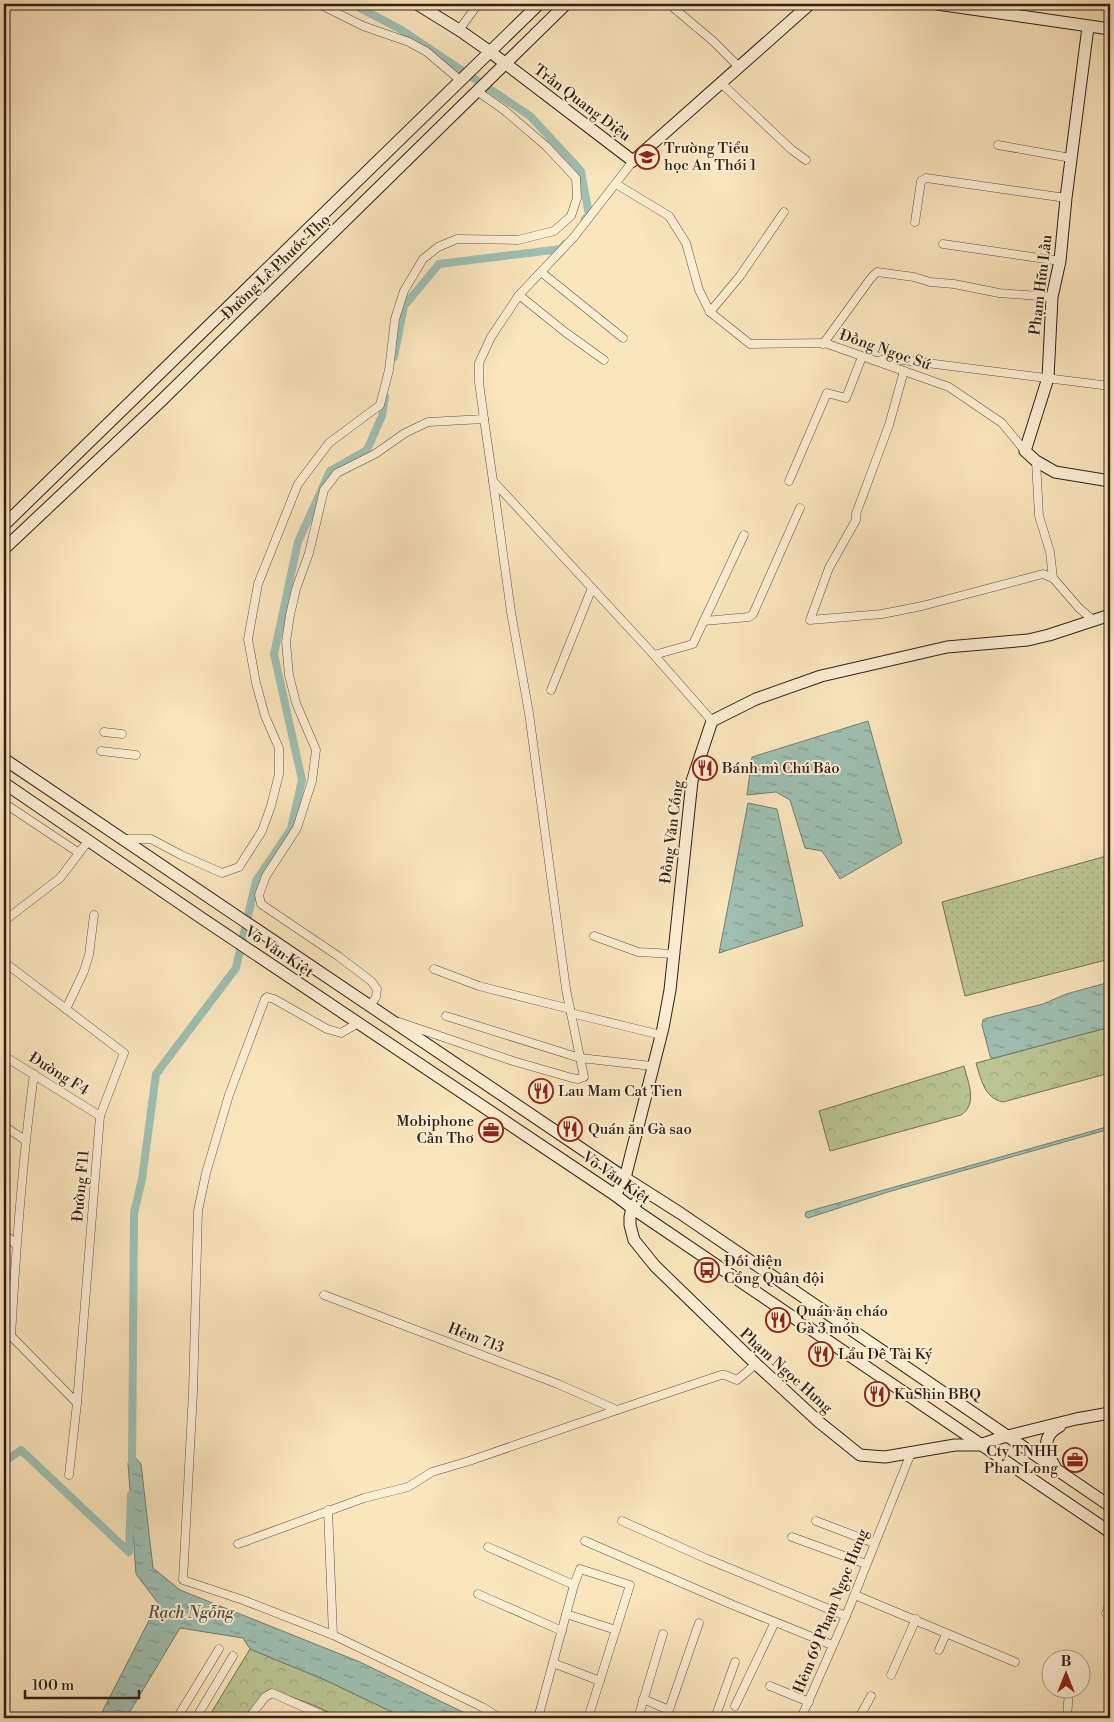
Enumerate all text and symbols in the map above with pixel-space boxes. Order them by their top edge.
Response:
street label: Trần Quang Diệu [530,60,635,146]
place label: Trường Tiểu học An Thới 1 [664,139,757,175]
school or university icon: Trường Tiểu học An Thới 1 [634,144,660,170]
street label: Đường Lê Phước Thọ [218,210,334,324]
street label: Phạm Hữu Lầu [1025,233,1057,336]
street label: Đồng Ngọc Sứ [837,326,933,375]
restaurant icon: Bánh mì Chú Bảo [692,755,718,781]
place label: Bánh mì Chú Bảo [721,759,840,778]
street label: Đồng Văn Cống [656,779,688,885]
street label: Võ Văn Kiệt [240,922,318,982]
street label: Đường F4 [25,1048,93,1100]
restaurant icon: Lau Mam Cat Tien [528,1078,554,1104]
place label: Lau Mam Cat Tien [558,1082,683,1101]
place label: Mobiphone Cần Thơ [396,1112,474,1148]
restaurant icon: Quán ăn Gà sao [557,1116,583,1142]
office icon: Mobiphone Cần Thơ [478,1117,504,1143]
place label: Quán ăn Gà sao [588,1120,692,1139]
street label: Võ Văn Kiệt [577,1147,654,1209]
street label: Đường F11 [68,1149,94,1223]
place label: Đối diện Cổng Quân đội [724,1252,824,1288]
bus stop icon: Đối diện Cổng Quân đội [694,1257,720,1283]
place label: Quán ăn cháo Gà 3 món [796,1302,888,1338]
restaurant icon: Quán ăn cháo Gà 3 món [765,1307,791,1333]
street label: Hẻm 713 [445,1319,507,1357]
street label: Phạm Ngọc Hưng [736,1324,836,1418]
restaurant icon: Lẩu Dê Tài Ký [808,1341,834,1367]
place label: Lẩu Dê Tài Ký [838,1345,933,1364]
restaurant icon: KuShin BBQ [864,1381,890,1407]
place label: KuShin BBQ [894,1385,981,1404]
place label: Cty TNHH Phan Long [984,1442,1058,1478]
office icon: Cty TNHH Phan Long [1062,1447,1088,1473]
street label: Hẻm 69 Phạm Ngọc Hưng [789,1526,873,1696]
water label: Rạch Ngỗng [147,1603,235,1623]
north arrow [1042,1650,1092,1700]
text: B [1061,1653,1071,1671]
scale bar [25,1667,139,1699]
text: 100 m [32,1676,74,1695]

